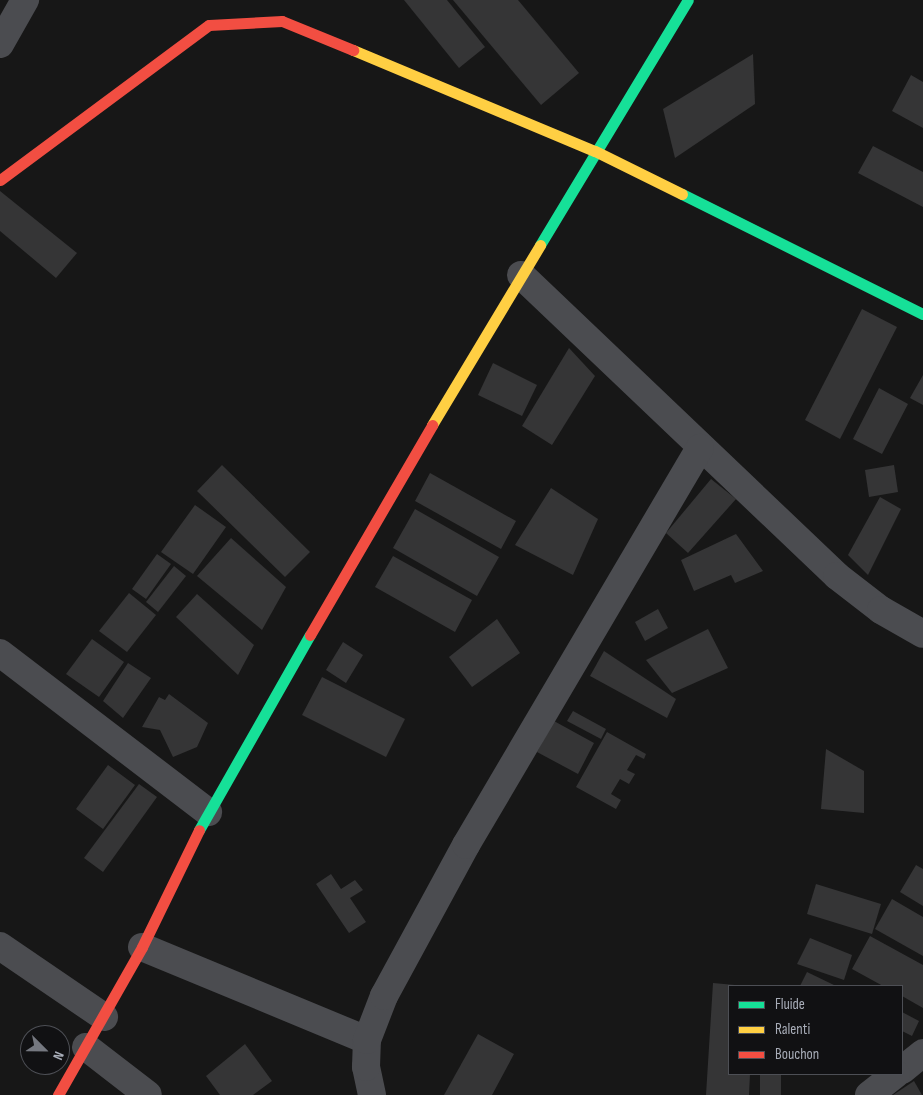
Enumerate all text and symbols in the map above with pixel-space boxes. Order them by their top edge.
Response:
legend [728,985,903,1075]
text: Fluide [775,995,805,1014]
text: Ralenti [775,1020,810,1039]
north arrow [20,1025,70,1075]
text: Bouchon [775,1045,819,1064]
text: N [49,1049,68,1062]

